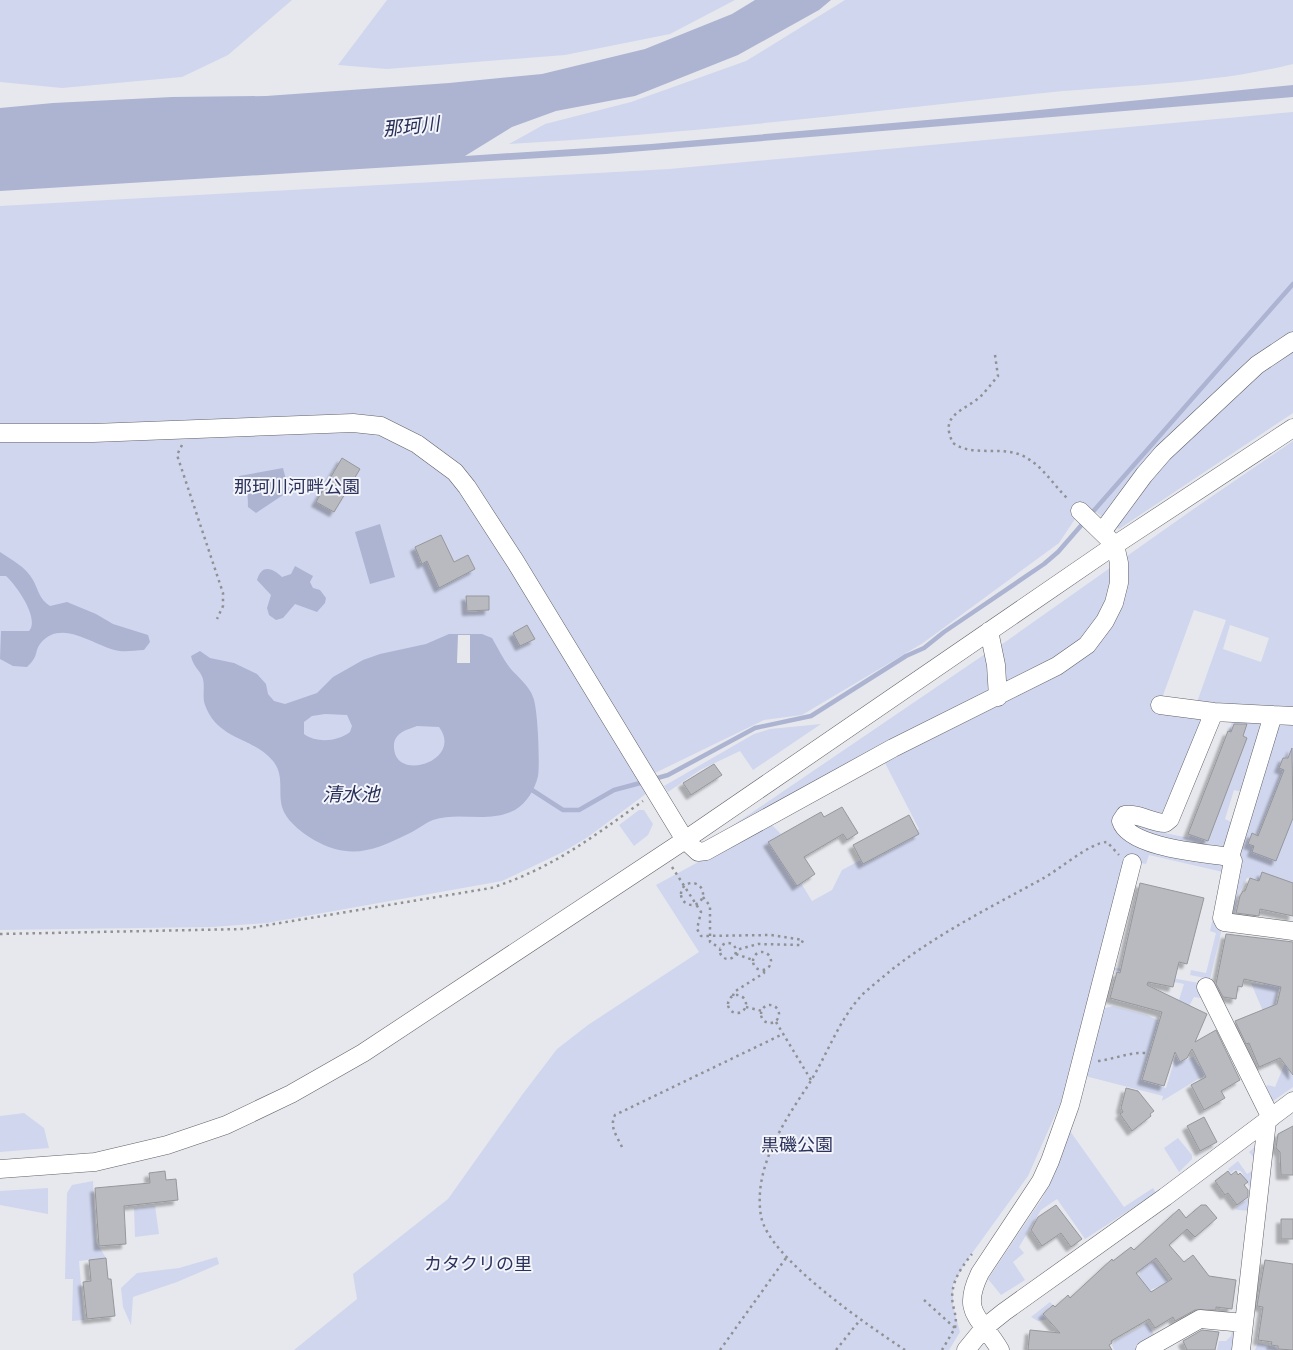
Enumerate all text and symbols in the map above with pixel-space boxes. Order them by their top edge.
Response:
water label: 那珂川 [381,112,443,141]
park label: 那珂川河畔公園 [234,476,360,497]
water label: 清水池 [322,783,381,806]
park label: 黒磯公園 [761,1134,833,1155]
park label: カタクリの里 [424,1253,532,1274]

